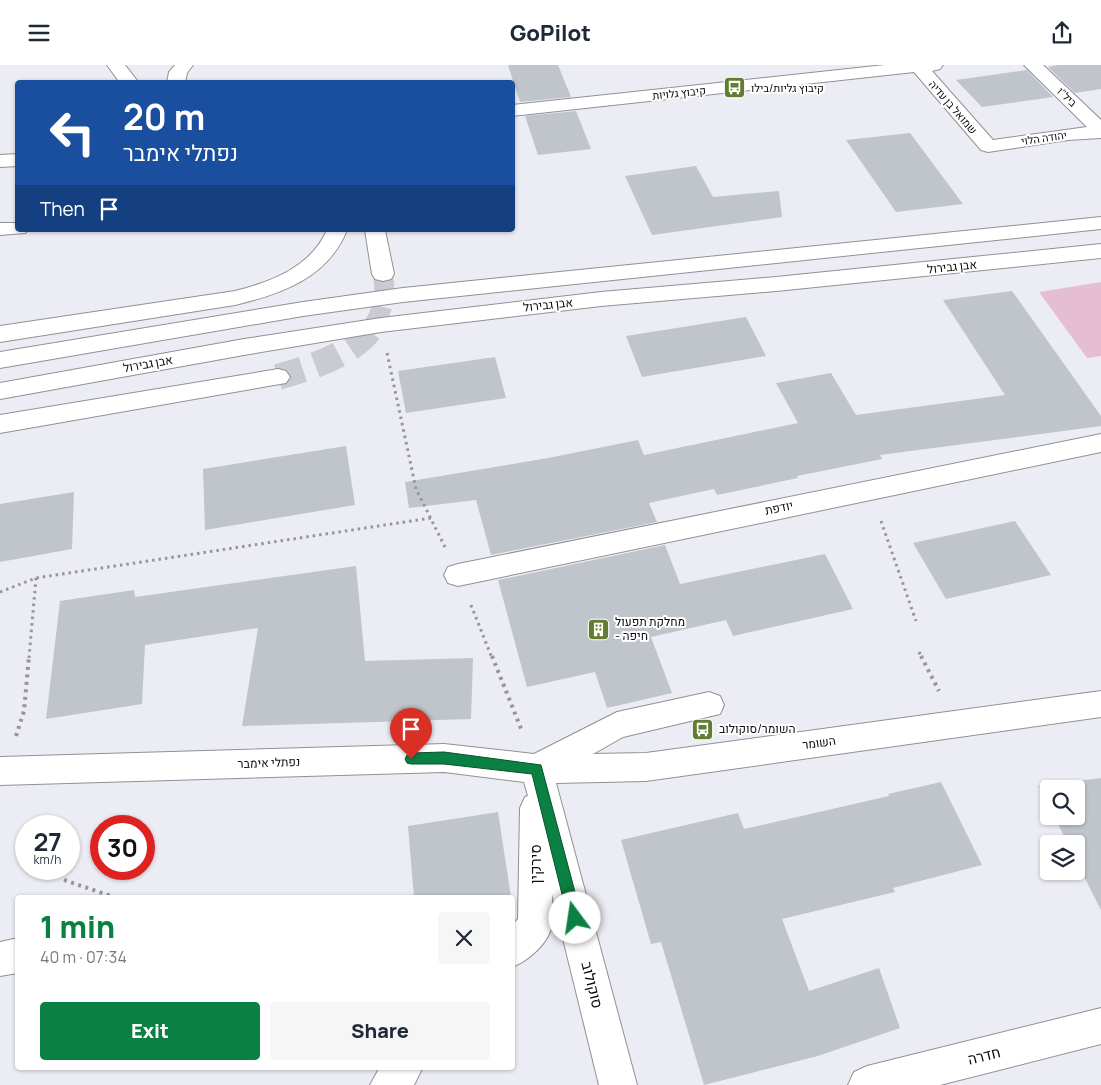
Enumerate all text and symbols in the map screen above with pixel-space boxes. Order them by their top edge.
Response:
text: GoPilot [510,18,591,48]
icon: menu [25,19,53,47]
icon: share [1048,19,1076,47]
bus stop icon: קיבוץ גליות/בילו [723,76,747,100]
street label: שמואל בן עדיה [926,77,981,137]
place label: קיבוץ גליות/בילו [751,80,824,95]
street label: קיבוץ גלויות [651,82,707,103]
street label: ביל"ו [1054,83,1081,110]
text: 20 m [123,93,205,141]
icon: left [40,100,105,165]
street label: יהודה הלוי [1020,127,1068,148]
text: נפתלי אימבר [123,138,238,168]
icon: arrive [95,195,123,223]
text: Then [40,196,85,222]
street label: אבן גבירול [926,255,978,278]
street label: אבן גבירול [522,293,574,316]
street label: אבן גבירול [122,351,174,376]
street label: יודפת [763,496,795,519]
place label: מחלקת תפעול - חיפה [615,613,685,644]
building icon: מחלקת תפעול - חיפה [587,617,611,641]
pin [390,708,432,759]
icon: arrive [397,715,425,743]
bus stop icon: השומר/סוקולוב [691,717,715,741]
place label: השומר/סוקולוב [719,720,795,737]
street label: השומר [801,732,837,753]
street label: נפתלי אימבר [237,753,301,772]
map controls [1040,780,1085,880]
button: search [1040,780,1085,825]
speed limit sign: 30 [90,815,155,880]
text: 27 [33,824,62,859]
button: layers [1040,835,1085,880]
street label: סירקין [525,844,546,884]
text: km/h [34,851,61,868]
position arrow [548,891,600,943]
text: 1 min [40,906,115,947]
button: close [438,912,490,964]
text: 40 m · 07:34 [40,946,127,968]
street label: סוקולוב [577,959,608,1011]
button: Exit [40,1002,260,1060]
button: Share [270,1002,490,1060]
street label: חדרה [965,1041,1002,1070]

